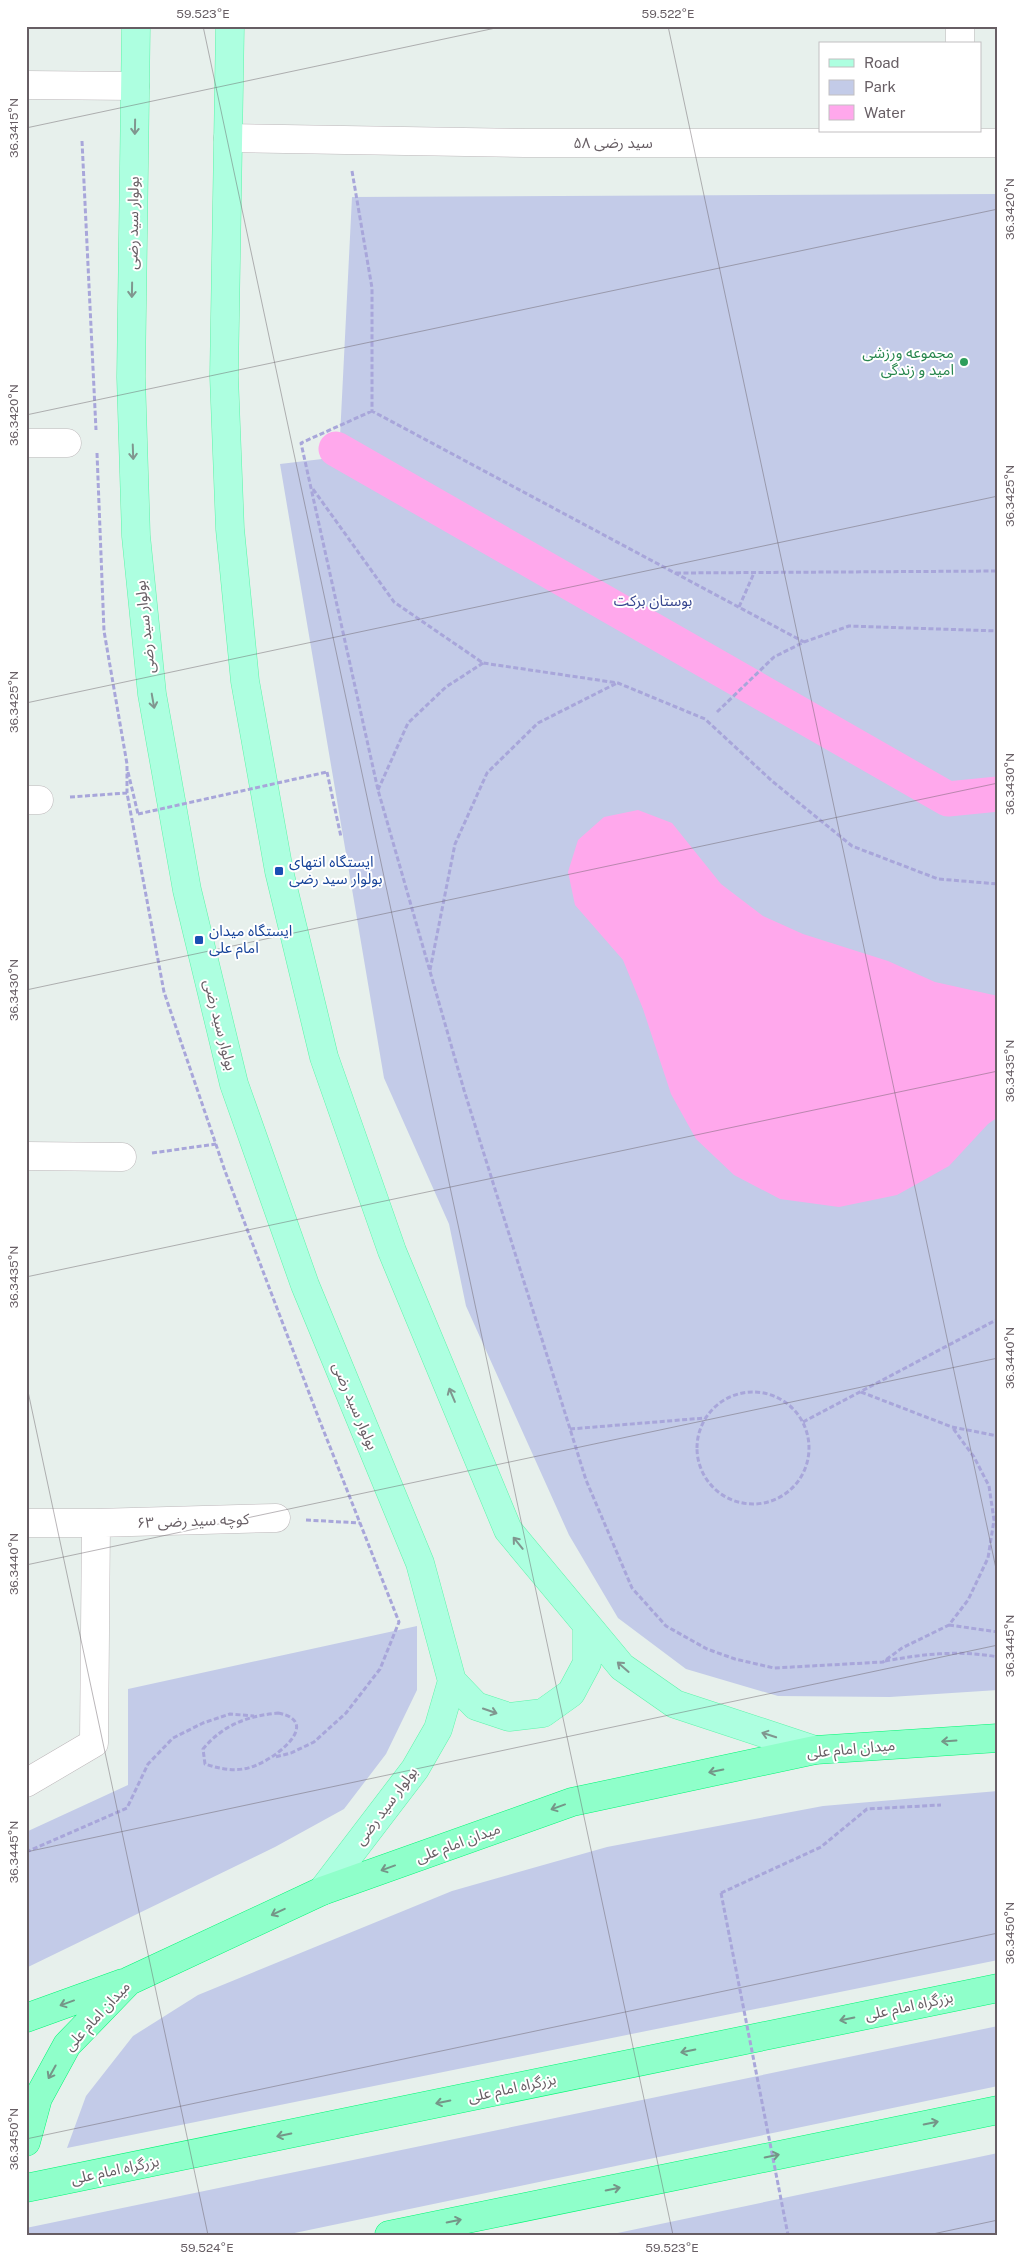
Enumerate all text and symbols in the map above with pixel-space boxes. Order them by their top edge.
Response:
text: 59.523°E [176,7,230,21]
text: 59.522°E [642,7,694,21]
legend [819,42,982,132]
text: Road [864,54,900,71]
text: Park [864,78,896,95]
text: 36.3415°N [7,98,21,158]
text: Water [864,104,906,121]
one-way arrow [130,119,140,135]
street label: سید رضی ۵۸ [573,134,653,152]
street label: بولوار سید رضی [123,176,143,270]
text: 36.3420°N [1003,178,1017,240]
one-way arrow [127,282,137,298]
place label: مجموعه ورزشی امید و زندگی [862,344,954,379]
marker: مجموعه ورزشی امید و زندگی [958,356,970,368]
text: 36.3420°N [7,384,21,446]
one-way arrow [129,444,138,460]
text: 36.3425°N [1003,465,1017,527]
street label: بولوار سید رضی [131,580,159,674]
park label: بوستان برکت [614,592,692,610]
text: 36.3425°N [7,671,21,733]
one-way arrow [149,693,159,709]
text: 36.3430°N [1003,753,1017,815]
place label: ایستگاه انتهای بولوار سید رضی [289,853,382,888]
marker: ایستگاه انتهای بولوار سید رضی [273,865,285,877]
place label: ایستگاه میدان امام علی [209,922,292,959]
marker: ایستگاه میدان امام علی [193,934,205,946]
text: 36.3430°N [7,959,21,1021]
street label: بولوار سید رضی [200,977,240,1073]
text: 36.3435°N [1003,1040,1017,1102]
text: 36.3435°N [7,1246,21,1308]
text: 36.3440°N [1003,1327,1017,1389]
street label: بولوار سید رضی [328,1359,382,1453]
one-way arrow [447,1388,456,1403]
street label: کوچه سید رضی ۶۳ [136,1510,250,1533]
text: 36.3440°N [7,1533,21,1595]
one-way arrow [513,1536,524,1549]
text: 36.3445°N [1003,1615,1017,1677]
one-way arrow [616,1661,629,1673]
one-way arrow [481,1707,497,1716]
one-way arrow [761,1729,777,1739]
street label: میدان امام علی [806,1736,896,1764]
one-way arrow [941,1737,957,1746]
street label: بولوار سید رضی [351,1763,421,1849]
one-way arrow [708,1767,724,1776]
one-way arrow [550,1803,566,1812]
street label: میدان امام علی [413,1819,503,1869]
text: 36.3445°N [7,1821,21,1883]
one-way arrow [381,1864,396,1873]
text: 36.3450°N [1003,1902,1017,1964]
one-way arrow [271,1907,286,1917]
street label: میدان امام علی [60,1977,135,2056]
street label: بزرگراه امام علی [863,1988,955,2026]
one-way arrow [60,1999,75,2008]
one-way arrow [840,2014,856,2024]
one-way arrow [680,2047,696,2057]
one-way arrow [47,2065,57,2080]
street label: بزرگراه امام علی [466,2070,558,2108]
one-way arrow [436,2098,452,2107]
text: 36.3450°N [7,2108,21,2170]
one-way arrow [923,2118,939,2127]
one-way arrow [276,2131,292,2140]
one-way arrow [764,2151,780,2160]
street label: بزرگراه امام علی [69,2152,161,2190]
one-way arrow [604,2183,620,2193]
one-way arrow [445,2216,461,2226]
text: 59.524°E [180,2241,234,2255]
text: 59.523°E [645,2241,699,2255]

